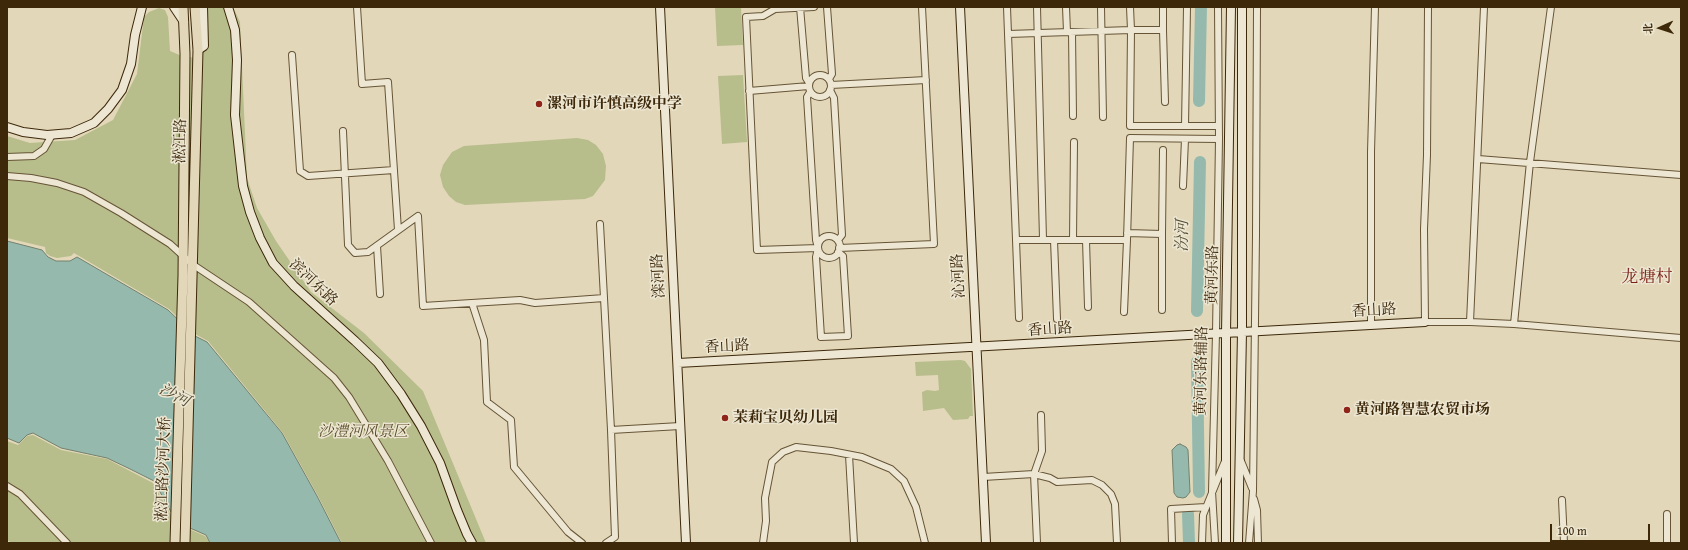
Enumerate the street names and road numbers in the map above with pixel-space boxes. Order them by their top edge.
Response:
street label: 淞江路 [172,118,190,164]
street label: 黄河东路 [1203,245,1223,305]
street label: 滦河路 [649,253,669,299]
street label: 沁河路 [949,253,969,299]
street label: 滨河东路 [285,256,341,310]
street label: 香山路 [1351,301,1397,321]
street label: 香山路 [1027,319,1073,341]
street label: 黄河东路辅路 [1192,326,1212,416]
street label: 香山路 [704,337,750,357]
street label: 淞江路沙河大桥 [153,416,175,522]

